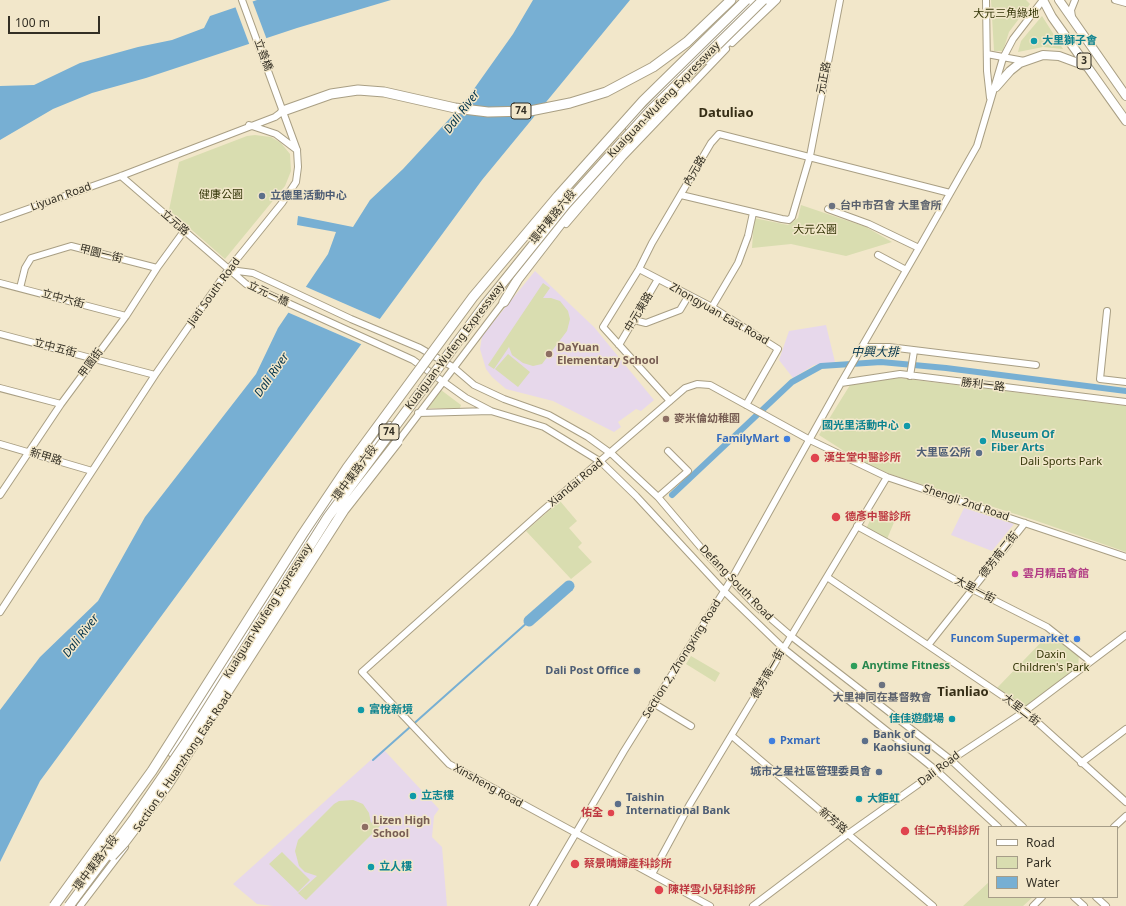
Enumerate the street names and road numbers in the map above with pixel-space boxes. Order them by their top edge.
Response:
street label: 立善橋 [251,37,275,73]
street label: Kuaiguan-Wufeng Expressway [605,39,723,161]
road number: 3 [1077,53,1091,69]
street label: 元正路 [814,61,834,95]
road number: 74 [511,103,531,119]
street label: 內元路 [681,153,709,189]
street label: Liyuan Road [29,180,93,214]
street label: 環中東路六段 [527,187,579,247]
street label: 立元路 [158,207,192,239]
street label: 甲園一街 [78,242,124,266]
street label: Jiati South Road [185,255,243,329]
street label: 立元一橋 [245,279,291,309]
street label: Kuaiguan-Wufeng Expressway [403,280,507,412]
street label: Zhongyuan East Road [667,280,771,348]
street label: 立中六街 [40,287,86,311]
street label: 中元東路 [622,290,656,334]
street label: 立中五街 [32,336,78,360]
street label: 甲園街 [76,346,106,380]
street label: 勝利一路 [960,376,1006,394]
road number: 74 [379,424,399,440]
street label: 環中東路六段 [330,443,380,503]
street label: 新甲路 [28,446,64,468]
street label: Xiandai Road [546,456,606,510]
street label: Shengli 2nd Road [921,482,1011,524]
street label: 德芳南二街 [977,529,1021,581]
street label: Kuaiguan-Wufeng Expressway [221,541,315,681]
street label: Defang South Road [696,542,776,624]
street label: 大里一街 [952,574,998,606]
street label: Section 2, Zhongxing Road [640,597,724,721]
street label: 德芳南一街 [749,647,787,701]
street label: Section 6, Huanzhong East Road [131,689,235,835]
street label: 大里二街 [1000,691,1042,729]
street label: Dali Road [915,749,963,789]
street label: Xinsheng Road [451,762,525,810]
street label: 新芳路 [816,805,850,837]
street label: 環中東路六段 [71,833,121,893]

